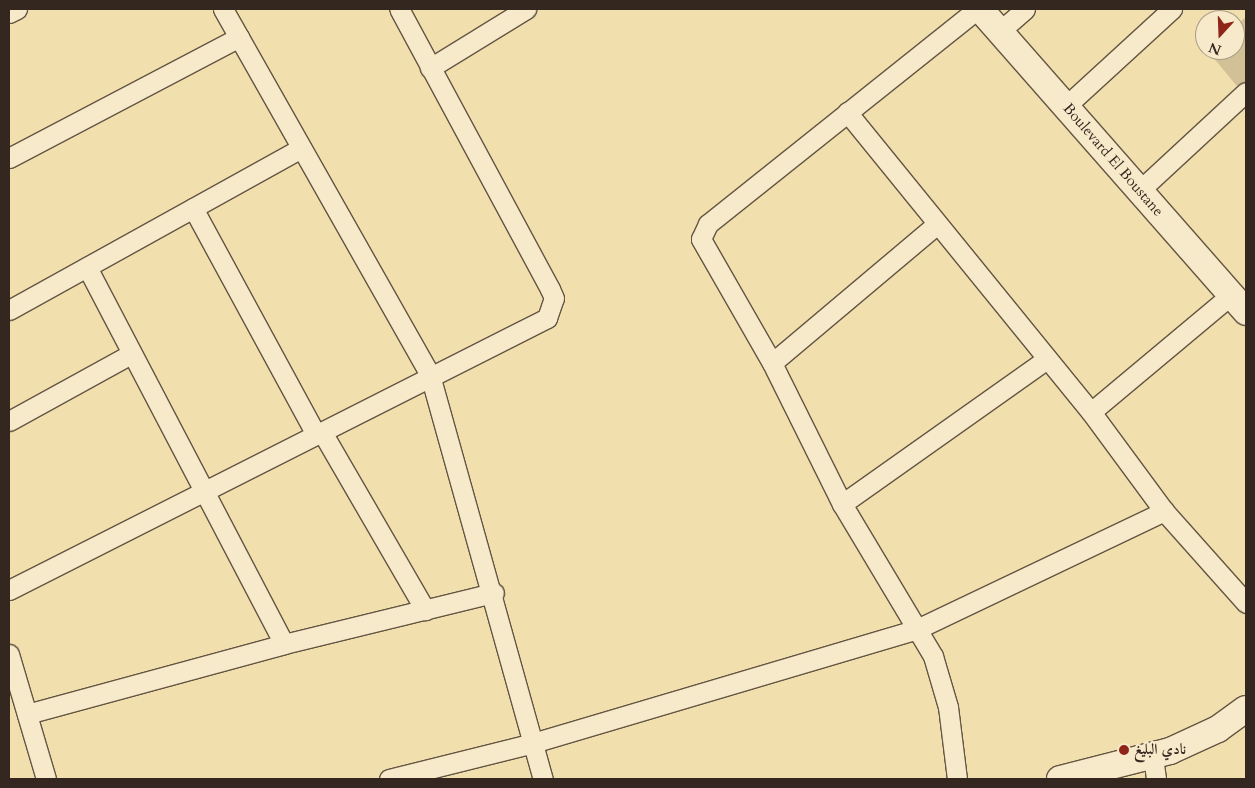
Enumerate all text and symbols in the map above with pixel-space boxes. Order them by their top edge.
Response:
north arrow [1195,10,1245,60]
text: N [1206,38,1224,60]
street label: Boulevard El Boustane [1059,100,1167,220]
place label: نادي البليغ [1134,741,1186,759]
marker: نادي البليغ [1118,744,1130,756]

